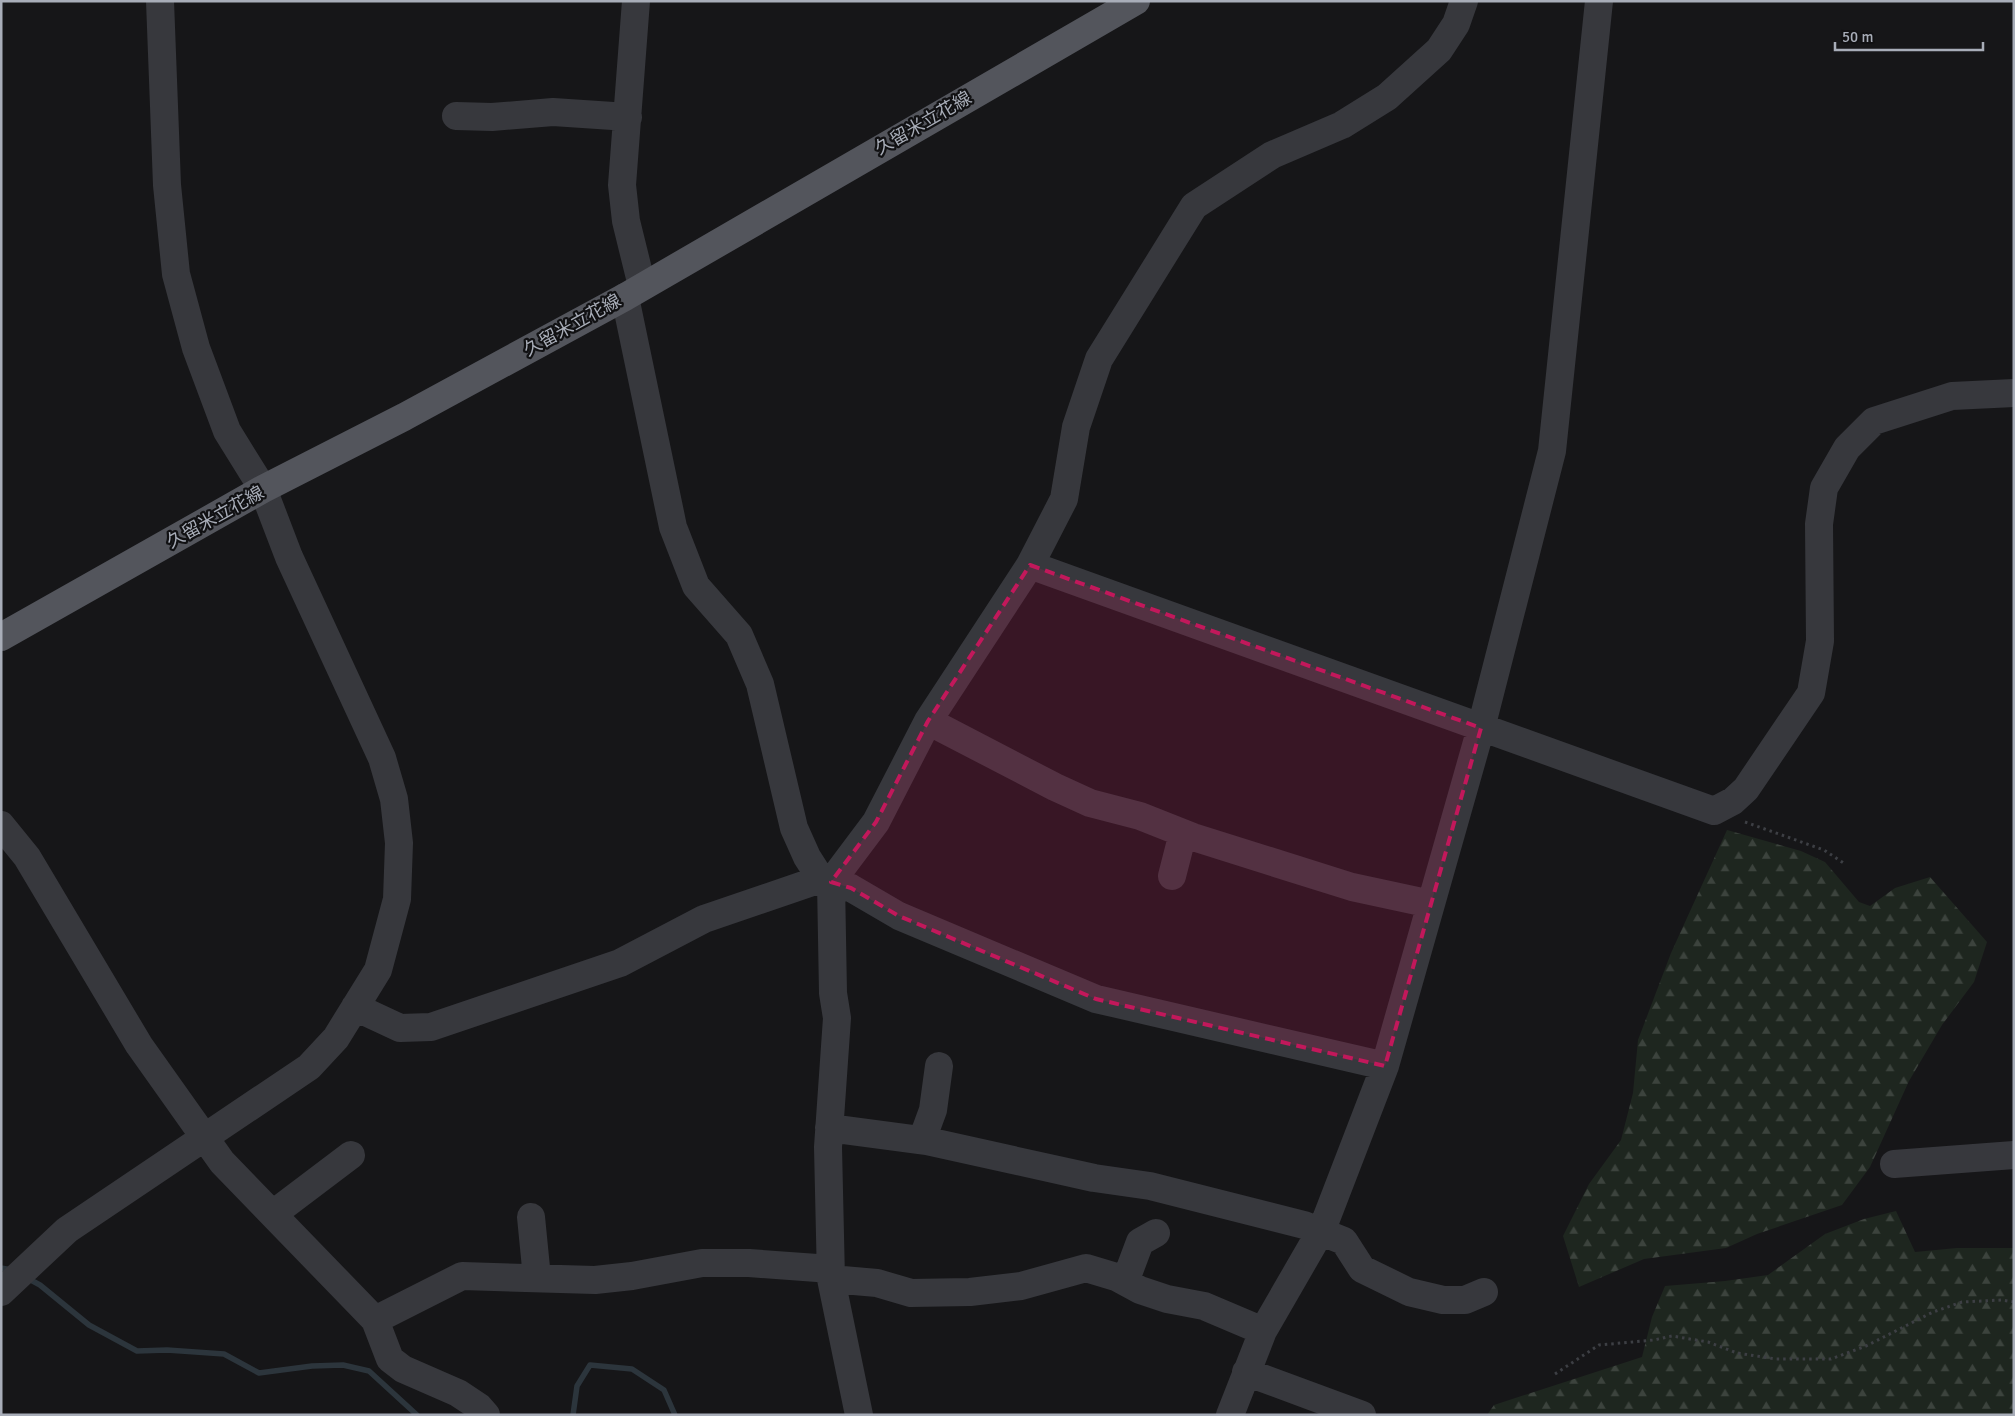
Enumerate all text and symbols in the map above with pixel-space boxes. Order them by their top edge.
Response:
scale bar [1835,20,1982,52]
text: 50 m [1842,28,1873,46]
street label: 久留米立花線 [871,86,975,160]
street label: 久留米立花線 [519,289,625,361]
street label: 久留米立花線 [162,481,268,553]

